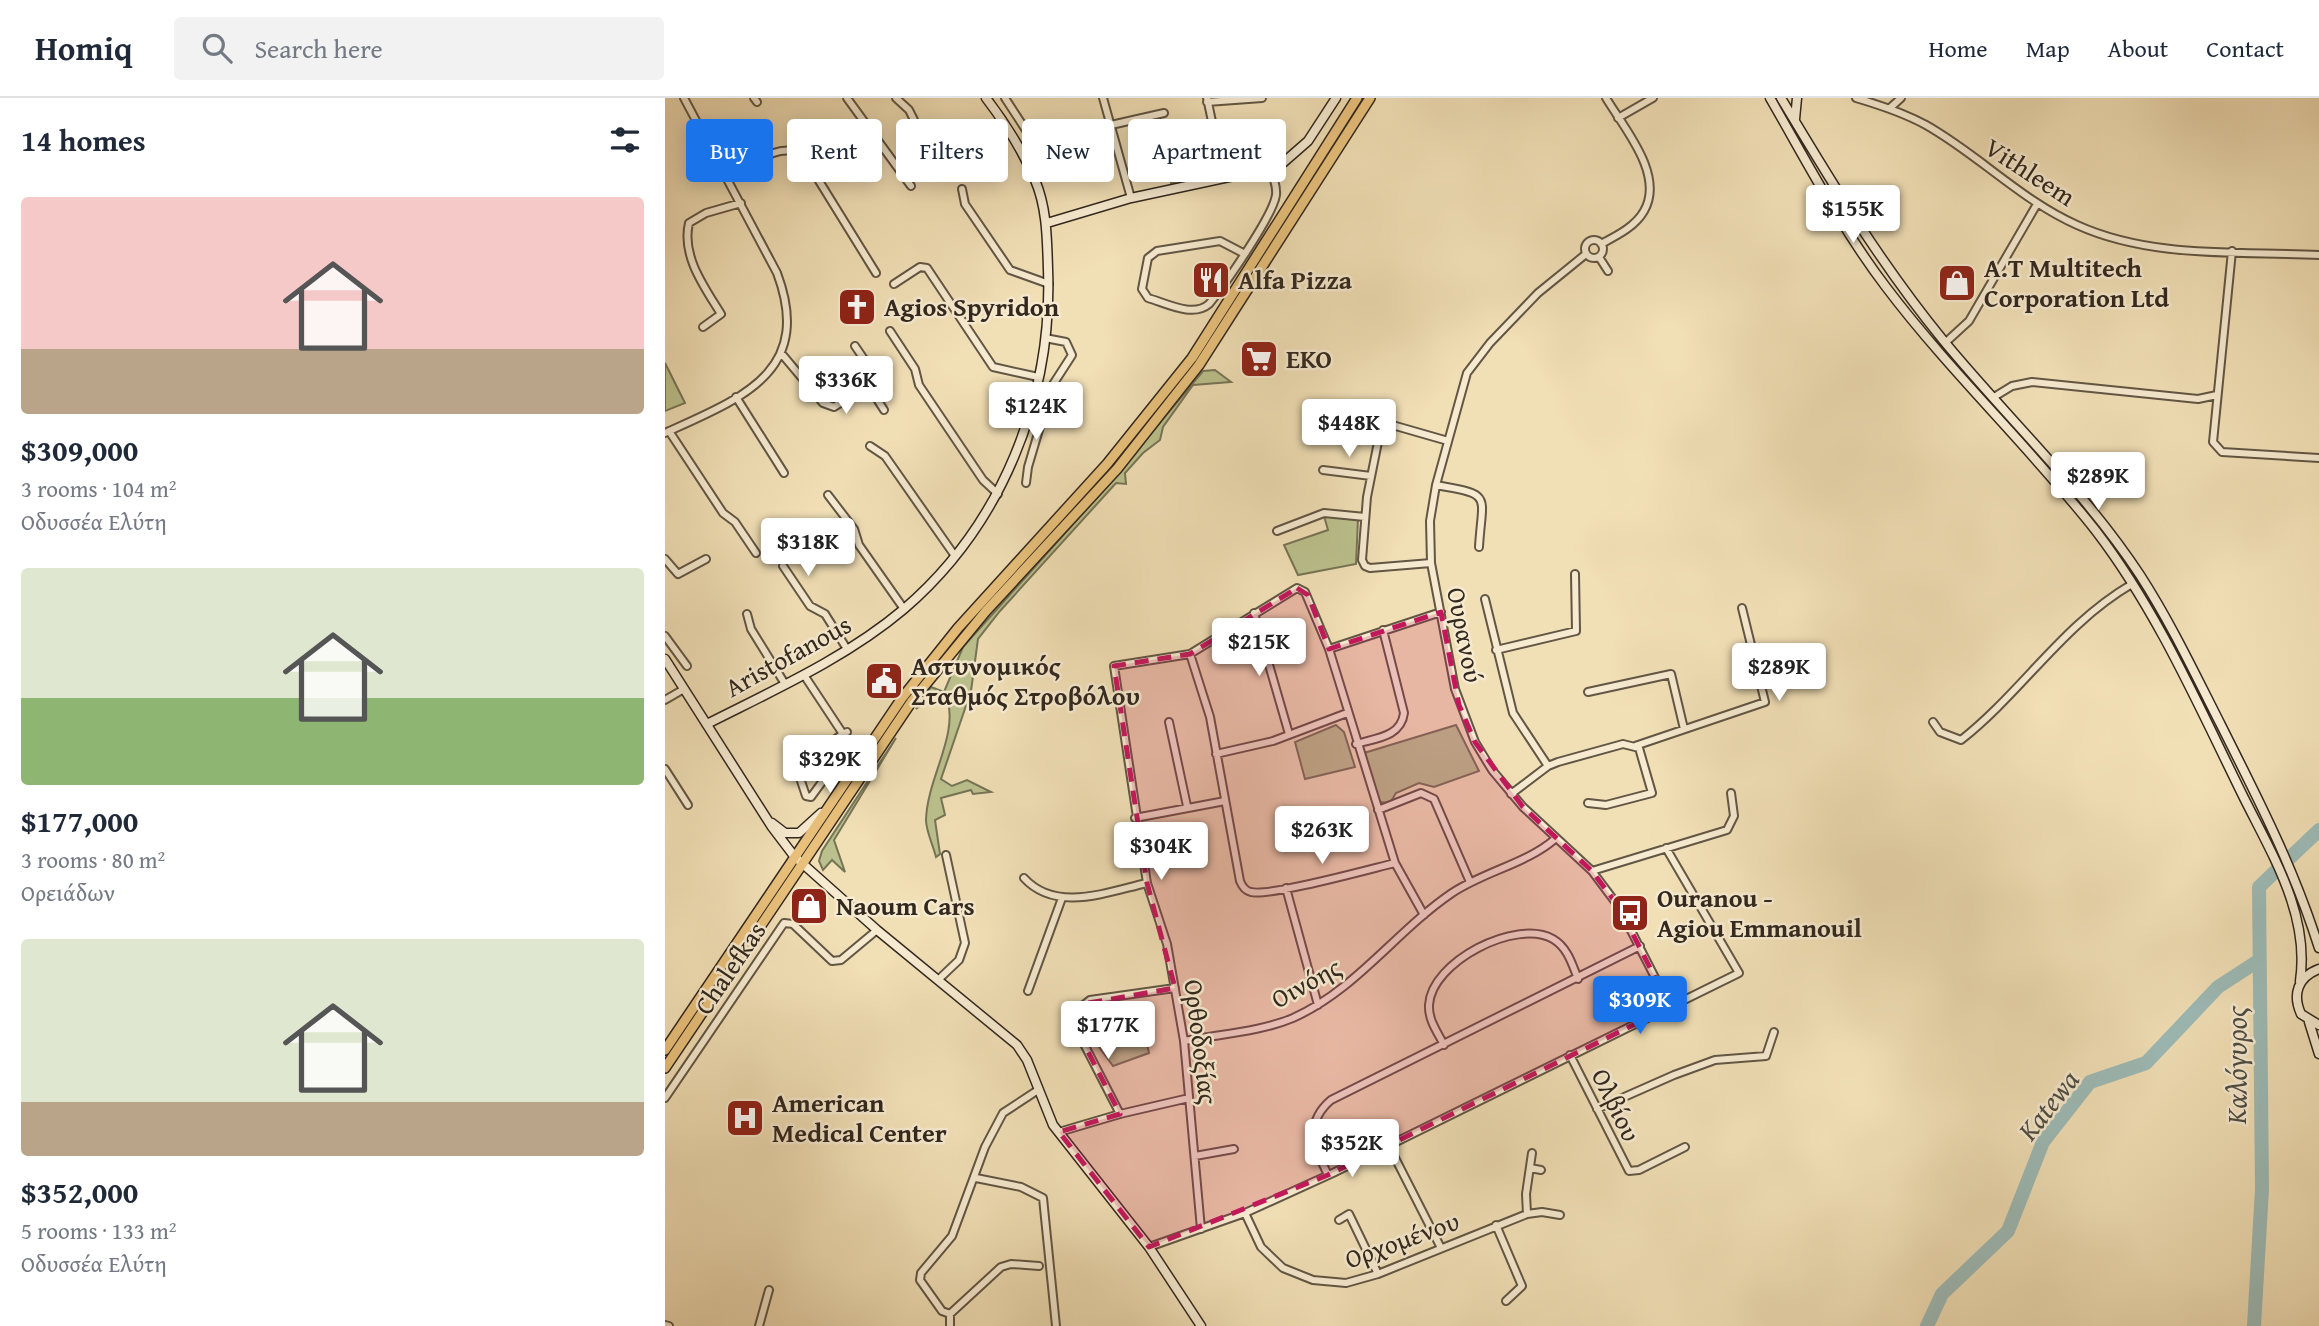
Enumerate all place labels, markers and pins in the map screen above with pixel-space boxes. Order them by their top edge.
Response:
pin: $155K [1804,186,1902,245]
place label: A.T Multitech Corporation Ltd [1984,248,2169,317]
restaurant icon: Alfa Pizza [1190,259,1232,301]
place label: Alfa Pizza [1238,260,1353,299]
shop icon: A.T Multitech Corporation Ltd [1936,262,1978,304]
church icon: Agios Spyridon [836,286,878,328]
place label: Agios Spyridon [884,287,1060,326]
supermarket icon: EKO [1238,338,1280,380]
place label: EKO [1286,339,1332,378]
pin: $336K [797,356,895,416]
pin: $124K [987,382,1085,442]
pin: $448K [1300,400,1398,459]
pin: $289K [2049,452,2147,512]
pin: $318K [759,518,857,578]
pin: $215K [1210,618,1308,678]
pin: $289K [1730,644,1828,703]
place label: Αστυνομικός Σταθμός Στροβόλου [911,646,1140,715]
public building icon: Αστυνομικός Σταθμός Στροβόλου [863,660,905,702]
pin: $329K [781,736,879,795]
pin: $263K [1273,806,1371,866]
pin: $304K [1112,822,1210,882]
place label: Ouranou - Agiou Emmanouil [1657,878,1862,947]
shop icon: Naoum Cars [788,885,830,927]
place label: Naoum Cars [836,886,975,925]
bus stop icon: Ouranou - Agiou Emmanouil [1609,892,1651,934]
pin: $309K [1591,976,1689,1036]
pin: $177K [1059,1002,1157,1061]
place label: American Medical Center [772,1083,947,1152]
hospital icon: American Medical Center [724,1097,766,1139]
pin: $352K [1303,1119,1401,1179]

